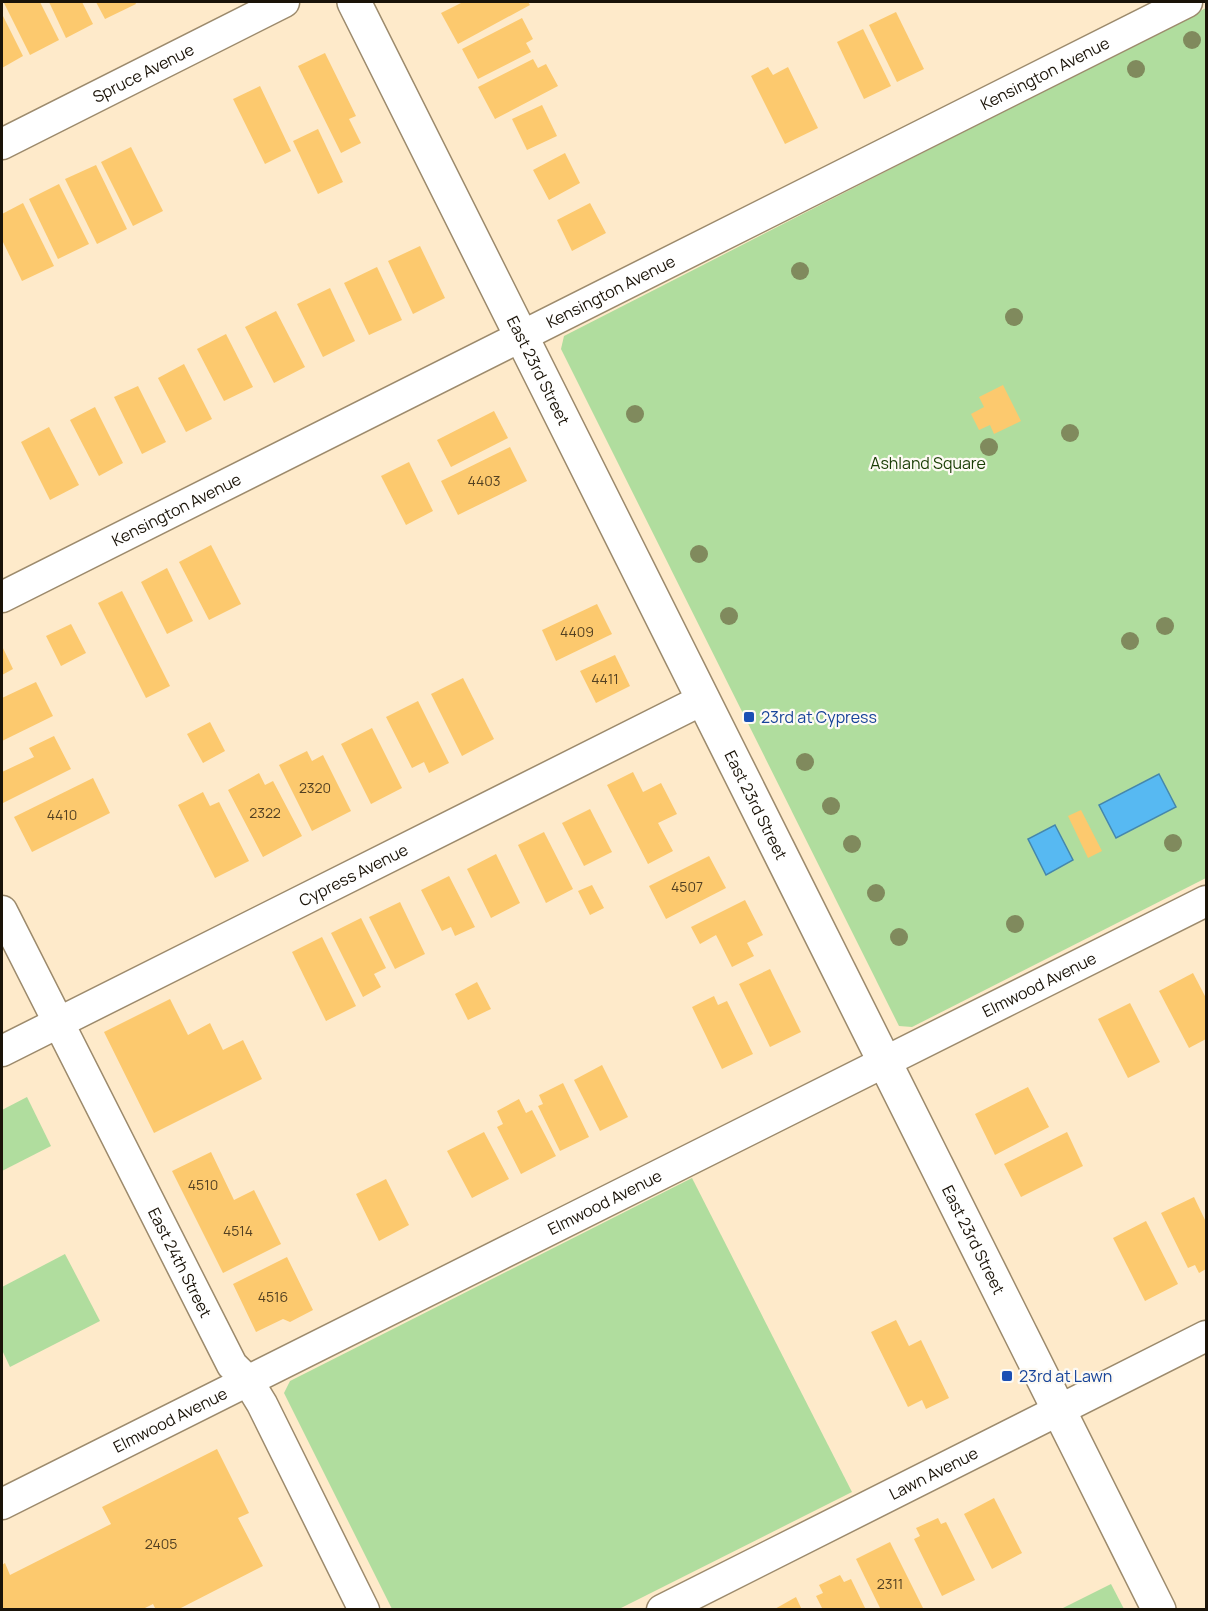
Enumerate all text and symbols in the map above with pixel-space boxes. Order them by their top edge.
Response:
street label: Kensington Avenue [977,32,1113,115]
street label: Spruce Avenue [89,38,197,108]
street label: Kensington Avenue [542,250,679,333]
street label: East 23rd Street [502,312,575,429]
park label: Ashland Square [870,452,986,474]
street label: Kensington Avenue [108,468,245,551]
house number: 4403 [468,471,500,490]
house number: 4409 [560,622,594,641]
house number: 4411 [591,669,619,688]
place label: 23rd at Cypress [761,706,877,728]
marker: 23rd at Cypress [742,710,756,724]
street label: East 23rd Street [719,747,793,863]
house number: 2320 [299,778,331,797]
house number: 2322 [249,803,281,822]
house number: 4410 [47,805,77,824]
street label: Cypress Avenue [295,838,412,911]
house number: 4507 [671,877,703,896]
street label: Elmwood Avenue [978,947,1100,1022]
street label: Elmwood Avenue [544,1164,665,1240]
house number: 4510 [188,1175,218,1194]
street label: East 23rd Street [937,1181,1010,1298]
street label: East 24th Street [143,1204,217,1321]
house number: 4514 [223,1221,253,1240]
house number: 4516 [258,1287,288,1306]
place label: 23rd at Lawn [1019,1365,1112,1387]
marker: 23rd at Lawn [1000,1369,1014,1383]
street label: Elmwood Avenue [109,1382,231,1458]
street label: Lawn Avenue [885,1442,982,1505]
house number: 2405 [145,1534,177,1553]
house number: 2311 [877,1574,903,1593]

